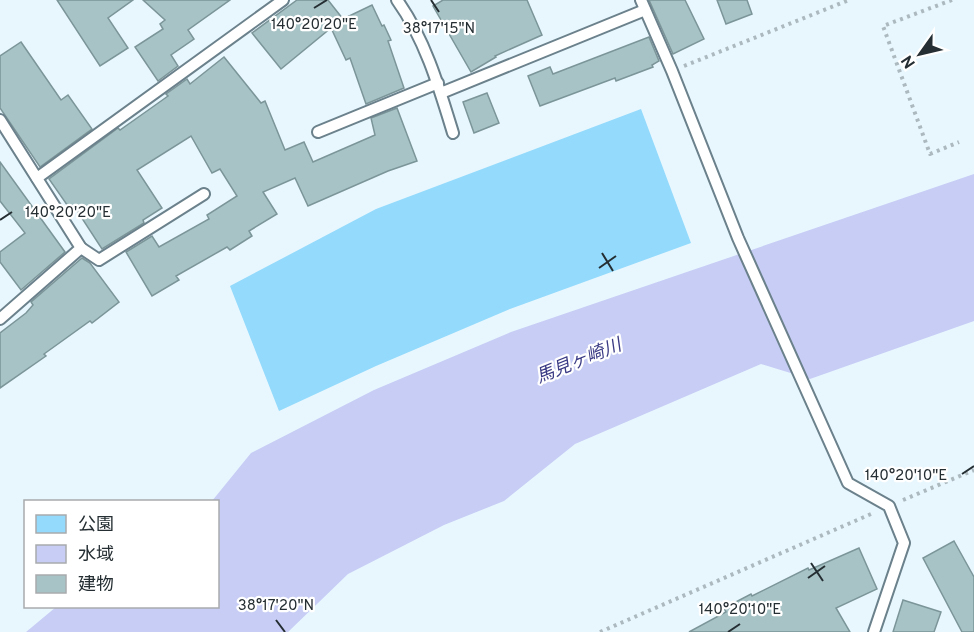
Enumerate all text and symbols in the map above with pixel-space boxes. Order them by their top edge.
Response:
text: 140°20'20"E [271,16,357,35]
text: 38°17'15"N [403,20,475,39]
north arrow [890,24,950,84]
text: N [898,51,921,72]
text: 140°20'20"E [25,204,111,223]
water label: 馬見ヶ崎川 [533,334,627,390]
text: 140°20'10"E [865,467,947,486]
legend [24,500,219,608]
text: 公園 [78,514,114,537]
text: 水域 [78,544,114,567]
text: 建物 [78,574,114,597]
text: 38°17'20"N [238,597,314,616]
text: 140°20'10"E [699,601,781,620]

